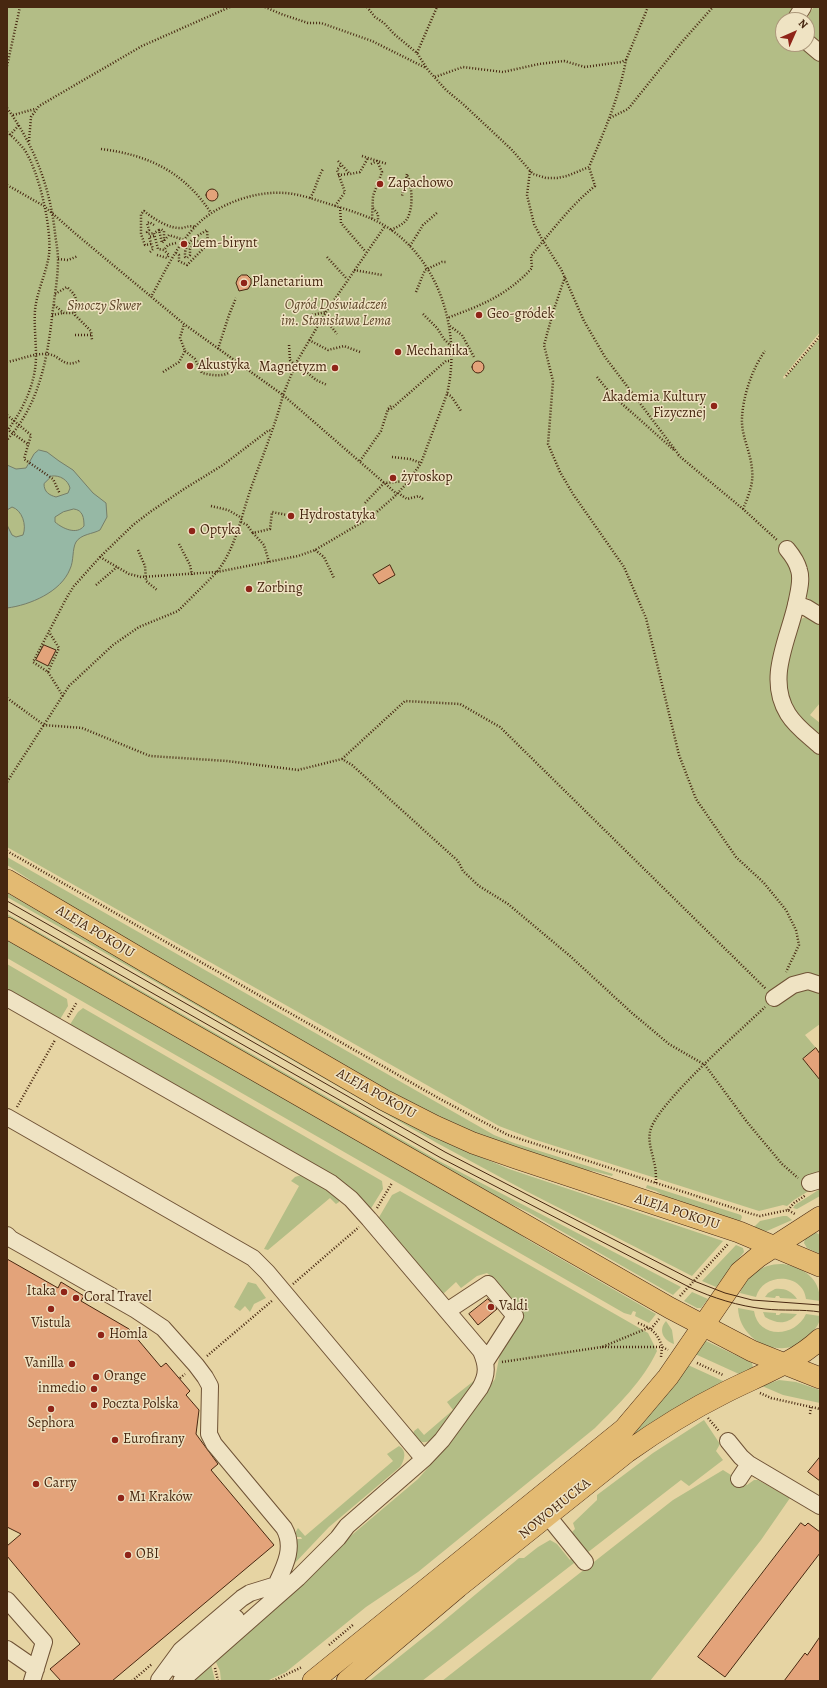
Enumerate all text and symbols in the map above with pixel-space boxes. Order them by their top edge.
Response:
north arrow [775,12,815,52]
text: N [795,16,811,32]
place label: Zapachowo [388,176,453,192]
marker: Zapachowo [375,179,385,189]
place label: Lem-birynt [192,236,258,252]
marker: Lem-birynt [179,239,189,249]
place label: Planetarium [252,275,323,291]
marker: Planetarium [239,278,249,288]
park label: Ogród Doświadczeń im. Stanisława Lema [281,298,391,330]
park label: Smoczy Skwer [67,299,141,315]
place label: Geo-gródek [487,307,555,323]
marker: Geo-gródek [474,310,484,320]
place label: Mechanika [406,344,469,360]
marker: Mechanika [393,347,403,357]
place label: Akustyka [198,358,250,374]
place label: Magnetyzm [259,360,327,376]
marker: Akustyka [185,361,195,371]
marker: Magnetyzm [330,363,340,373]
place label: Akademia Kultury Fizycznej [603,390,706,422]
marker: Akademia Kultury Fizycznej [709,401,719,411]
place label: żyroskop [401,470,453,486]
marker: żyroskop [388,473,398,483]
place label: Hydrostatyka [299,508,376,524]
marker: Hydrostatyka [286,511,296,521]
place label: Optyka [200,523,241,539]
marker: Optyka [187,526,197,536]
place label: Zorbing [257,581,303,597]
marker: Zorbing [244,584,254,594]
street label: ALEJA POKOJU [53,902,137,962]
street label: ALEJA POKOJU [333,1065,419,1123]
street label: ALEJA POKOJU [632,1190,722,1234]
place label: Itaka [27,1284,56,1300]
marker: Itaka [59,1287,69,1297]
place label: Coral Travel [84,1290,152,1306]
marker: Coral Travel [71,1293,81,1303]
place label: Valdi [499,1299,528,1315]
marker: Valdi [486,1302,496,1312]
marker: Vistula [46,1304,56,1314]
place label: Vistula [31,1316,71,1332]
place label: Homla [109,1327,148,1343]
marker: Homla [96,1330,106,1340]
place label: Vanilla [25,1356,64,1372]
marker: Vanilla [67,1359,77,1369]
place label: Orange [104,1369,146,1385]
marker: Orange [91,1372,101,1382]
place label: inmedio [38,1381,86,1397]
marker: inmedio [89,1384,99,1394]
place label: Poczta Polska [102,1397,179,1413]
marker: Poczta Polska [89,1400,99,1410]
marker: Sephora [46,1404,56,1414]
place label: Sephora [28,1416,74,1432]
place label: Eurofirany [123,1432,184,1448]
marker: Eurofirany [110,1435,120,1445]
street label: NOWOHUCKA [516,1475,594,1543]
place label: Carry [44,1476,76,1492]
marker: Carry [31,1479,41,1489]
place label: M1 Kraków [129,1490,192,1506]
marker: M1 Kraków [116,1493,126,1503]
place label: OBI [136,1547,159,1563]
marker: OBI [123,1550,133,1560]

